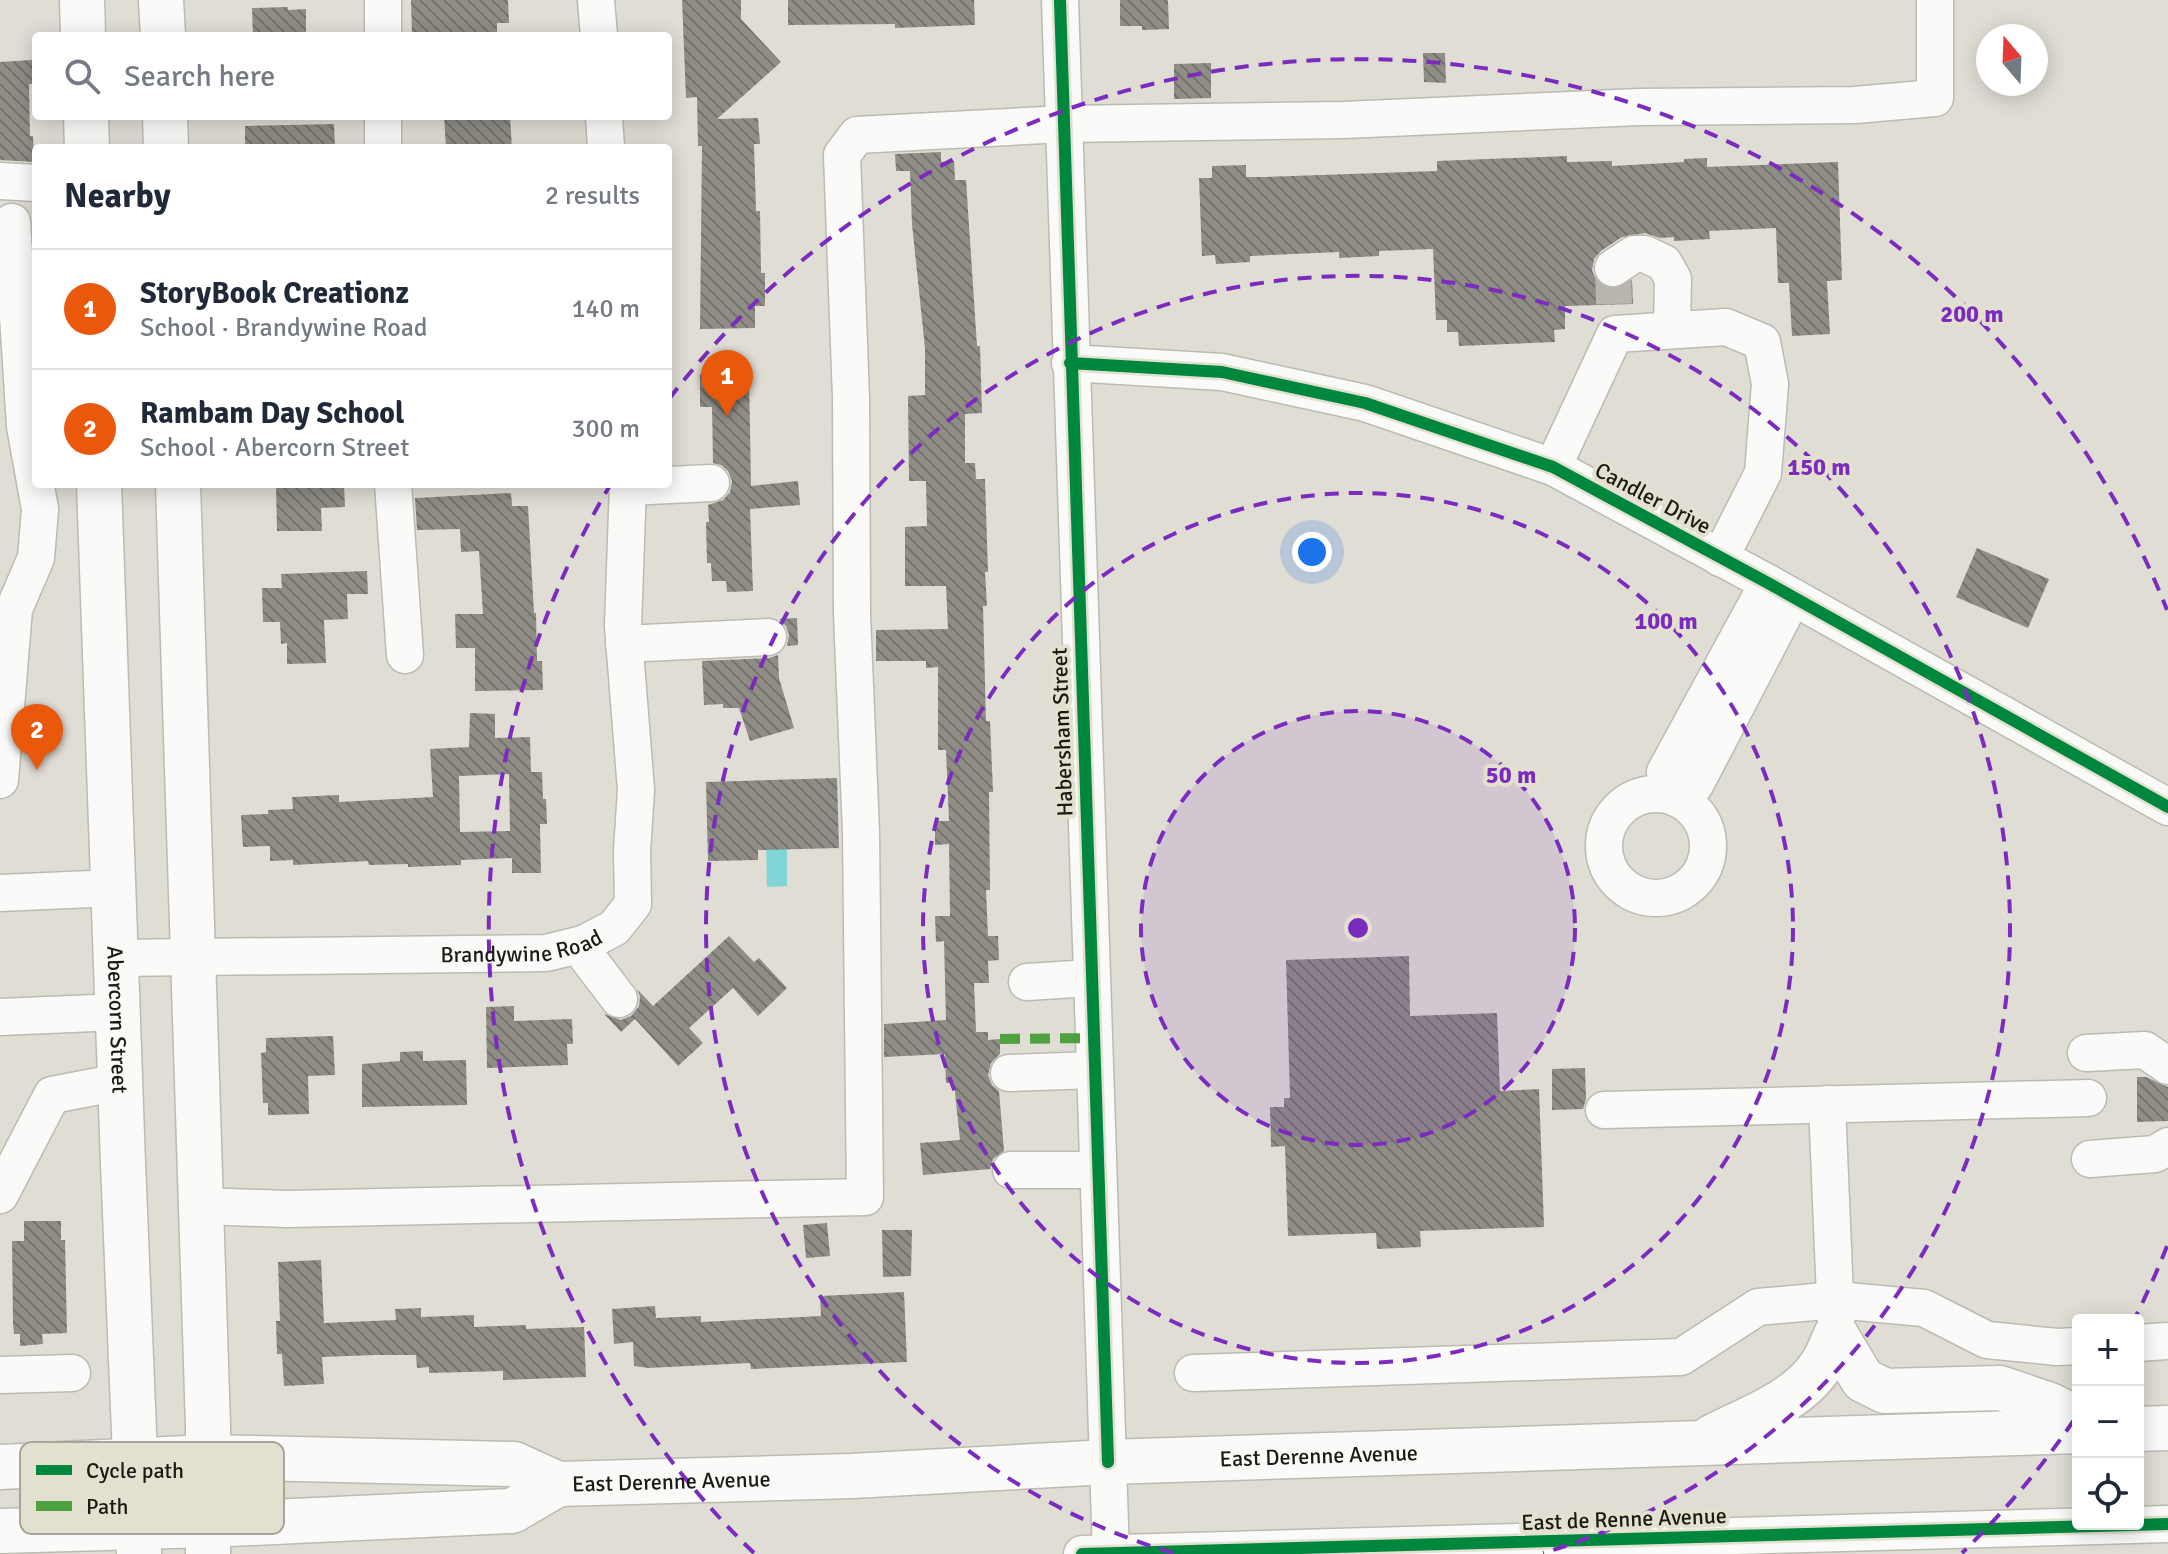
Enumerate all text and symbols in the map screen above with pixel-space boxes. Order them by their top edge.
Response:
north arrow [1976,24,2048,96]
search box [32,32,672,120]
icon: search [60,54,104,98]
text: Search here [124,58,275,95]
text: Nearby [64,175,171,217]
text: 2 results [545,180,640,212]
text: StoryBook Creationz [140,275,409,312]
text: 1 [83,293,97,325]
text: 140 m [571,293,640,325]
text: 200 m [1940,299,2004,329]
text: School · Brandywine Road [140,312,428,344]
pin: 1 [701,350,753,416]
text: Rambam Day School [140,395,404,432]
text: 2 [83,413,97,445]
text: 300 m [571,413,640,445]
text: School · Abercorn Street [140,432,409,464]
text: 150 m [1787,452,1851,482]
street label: Candler Drive [1590,456,1716,540]
your location [1292,532,1332,572]
text: 100 m [1634,606,1698,636]
street label: Habersham Street [1046,647,1078,817]
pin: 2 [11,704,63,770]
text: 50 m [1486,760,1536,790]
centre of rings [1344,914,1372,942]
street label: Brandywine Road [440,923,607,968]
street label: Abercorn Street [102,945,134,1094]
map controls [2072,1314,2144,1530]
button: + [2072,1314,2144,1386]
button: − [2072,1386,2144,1458]
street label: East Derenne Avenue [1219,1439,1418,1472]
legend [20,1442,284,1534]
text: Cycle path [86,1457,184,1484]
button: locate [2072,1458,2144,1530]
street label: East Derenne Avenue [572,1465,771,1497]
text: Path [86,1493,129,1520]
street label: East de Renne Avenue [1521,1502,1727,1536]

